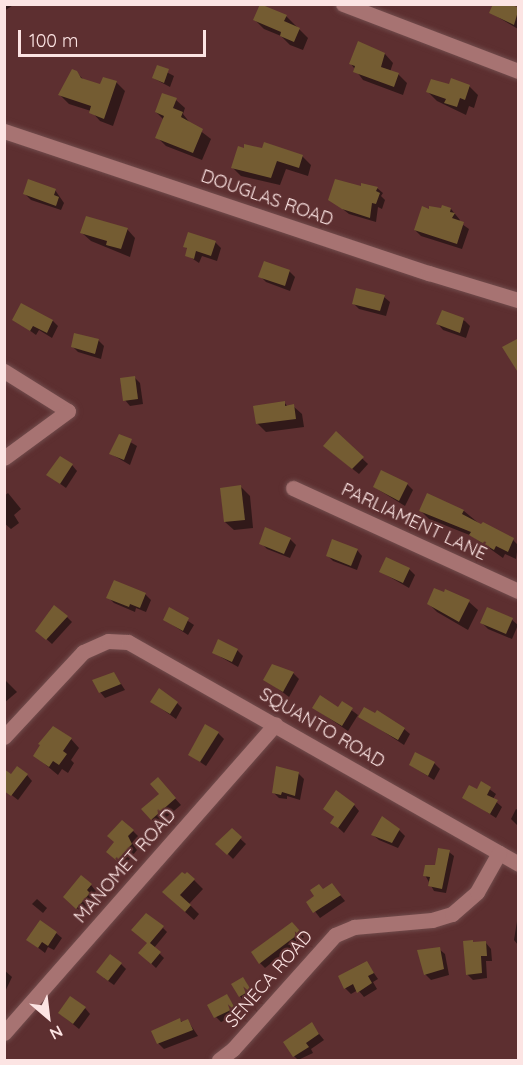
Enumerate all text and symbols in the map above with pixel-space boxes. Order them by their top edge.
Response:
scale bar [21,18,208,56]
text: 100 m [29,29,78,52]
street label: DOUGLAS ROAD [198,165,336,231]
street label: PARLIAMENT LANE [338,479,490,565]
street label: SQUANTO ROAD [256,683,388,773]
street label: MANOMET ROAD [69,804,181,928]
street label: SENECA ROAD [221,926,317,1032]
north arrow [18,987,78,1047]
text: N [47,1021,66,1044]

